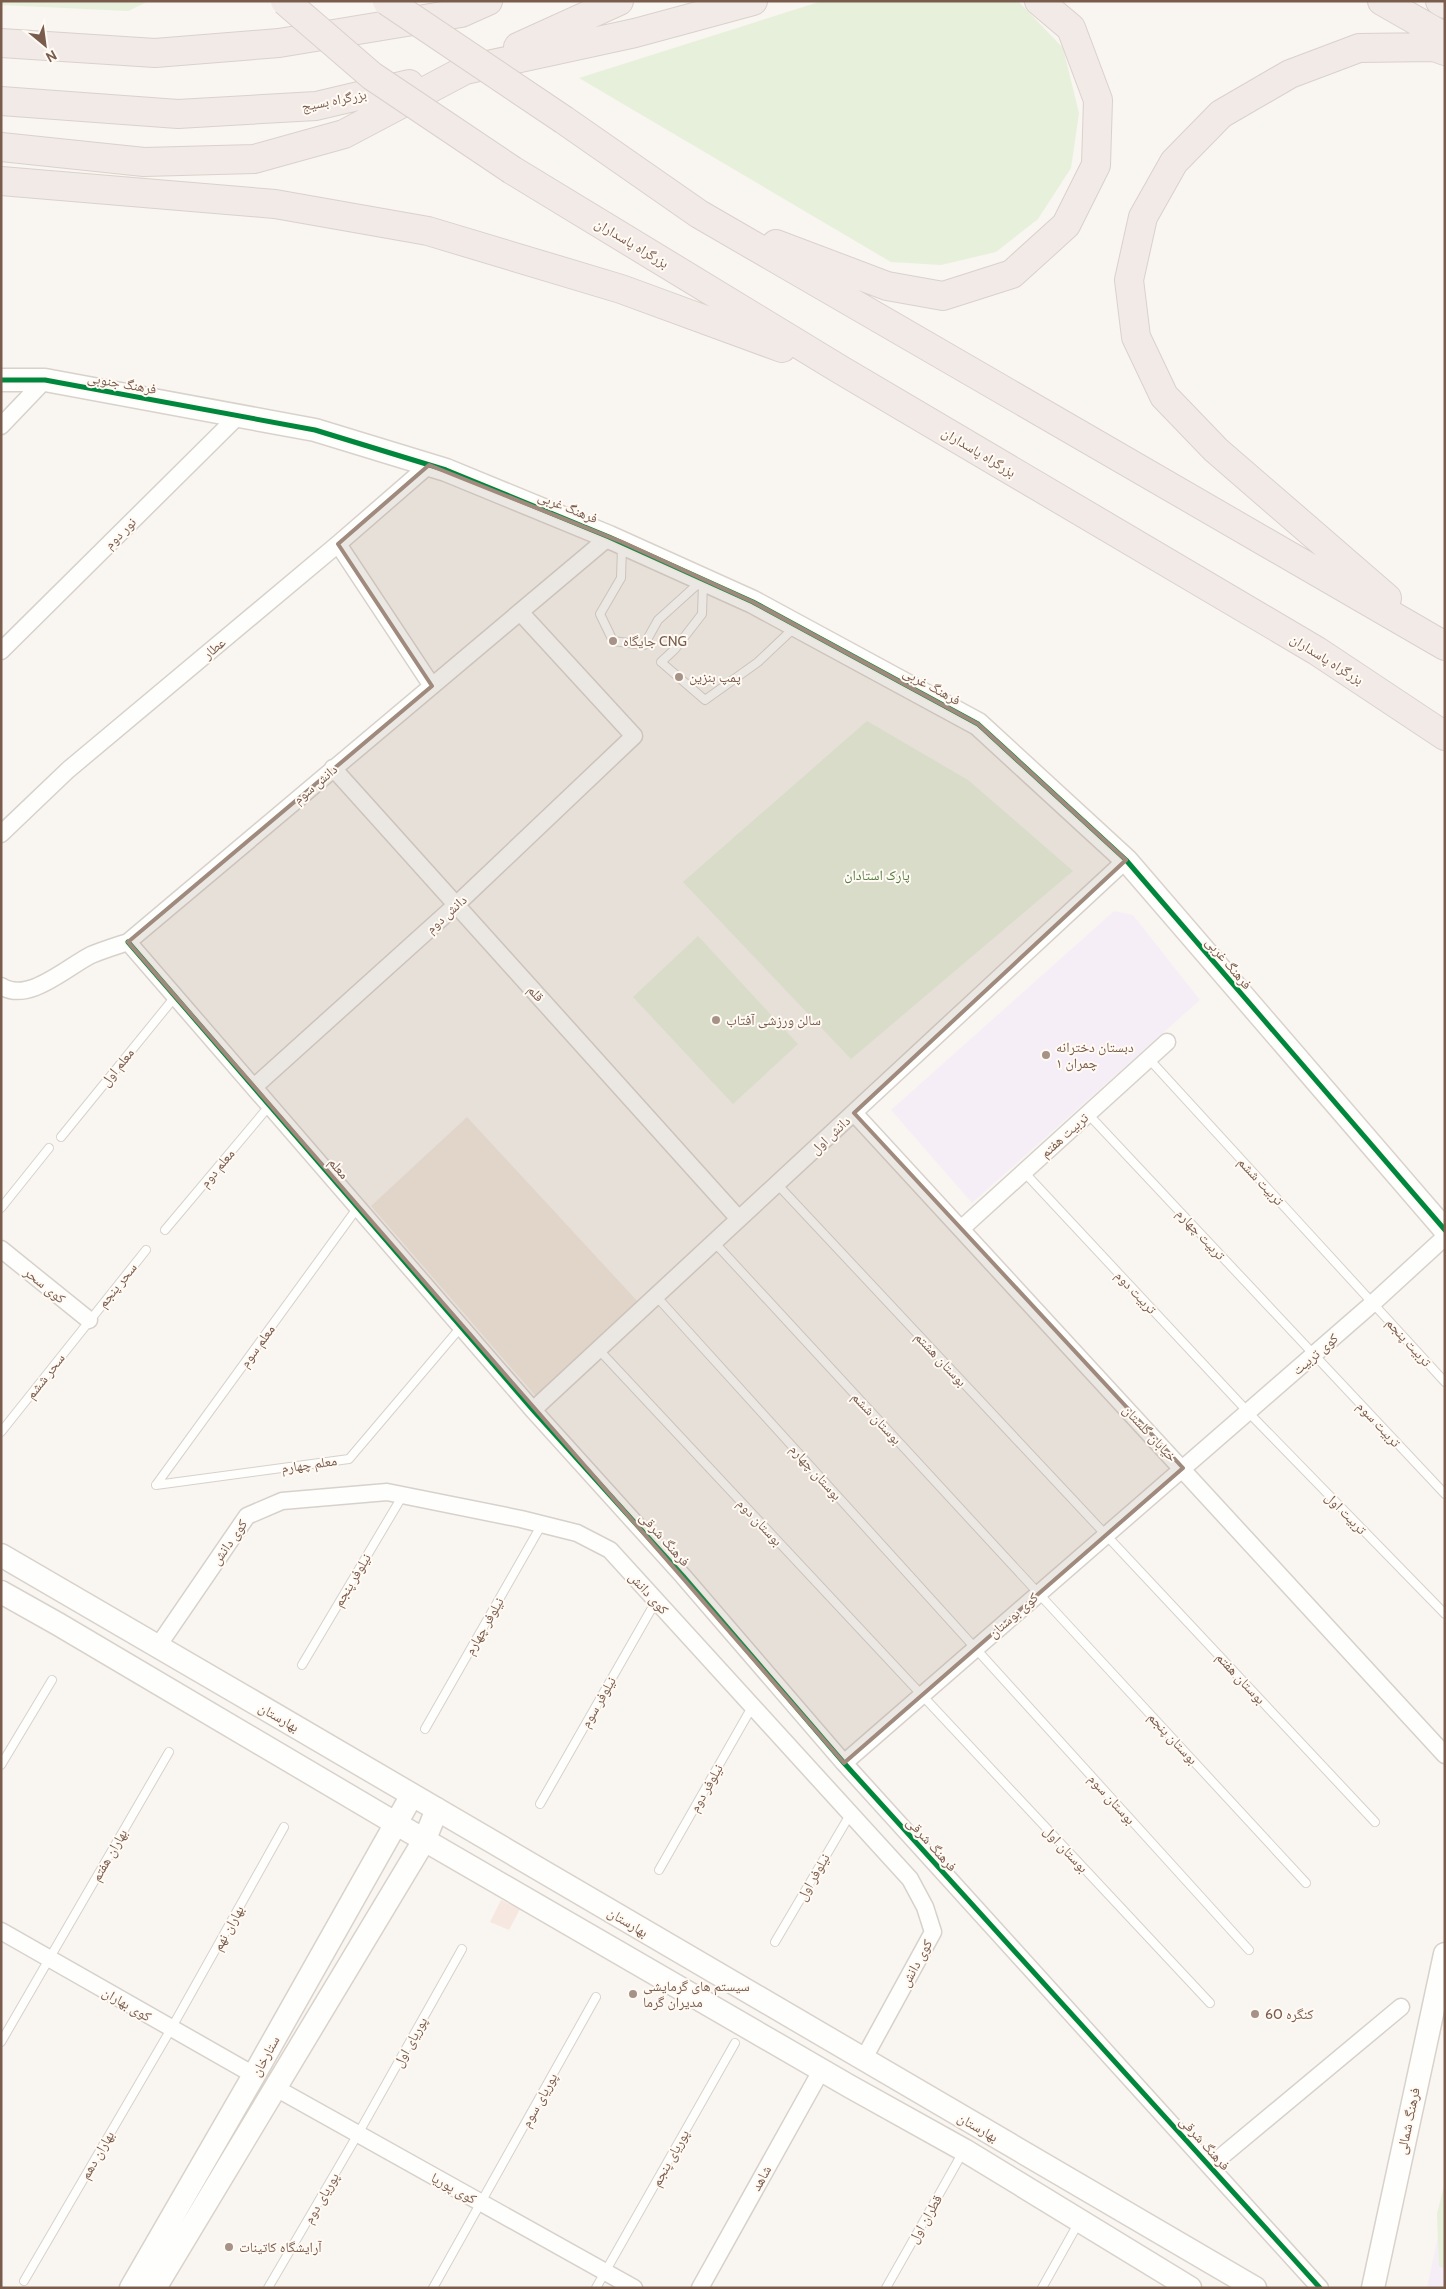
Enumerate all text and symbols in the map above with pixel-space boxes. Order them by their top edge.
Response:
north arrow [20,20,70,70]
text: N [43,46,60,67]
street label: بزرگراه بسیج [300,85,368,116]
street label: بزرگراه پاسداران [592,214,672,272]
street label: فرهنگ جنوبی [86,368,158,398]
street label: بزرگراه پاسداران [939,423,1019,481]
street label: فرهنگ غربی [535,487,601,527]
street label: نور دوم [100,513,141,554]
street label: بزرگراه پاسداران [1287,629,1367,689]
place label: جایگاه CNG [623,632,687,650]
street label: عطار [198,633,229,664]
marker: جایگاه CNG [607,635,619,647]
street label: فرهنگ غربی [900,663,964,709]
place label: پمپ بنزین [689,668,741,686]
marker: پمپ بنزین [673,671,685,683]
street label: دانش سوم [289,760,342,809]
park label: پارک استادان [844,866,910,884]
street label: دانش دوم [422,891,471,938]
street label: فرهنگ غربی [1202,933,1256,993]
street label: قلم [523,981,548,1006]
place label: سالن ورزشی آفتاب [726,1011,821,1029]
marker: سالن ورزشی آفتاب [710,1014,722,1026]
place label: دبستان دخترانه چمران ۱ [1056,1038,1134,1072]
street label: معلم اول [96,1044,139,1091]
marker: دبستان دخترانه چمران ۱ [1040,1049,1052,1061]
street label: تربیت هفتم [1036,1108,1093,1162]
street label: دانش اول [806,1112,854,1158]
street label: معلم دوم [196,1145,239,1192]
street label: معلم [324,1153,353,1183]
street label: تربیت ششم [1233,1153,1288,1210]
street label: تربیت چهارم [1172,1204,1230,1264]
street label: سحر پنجم [93,1259,141,1312]
street label: کوی سحر [20,1262,70,1307]
street label: تربیت دوم [1111,1266,1161,1318]
street label: تربیت پنجم [1382,1314,1436,1371]
street label: معلم سوم [235,1321,279,1372]
street label: بوستان هشتم [910,1328,971,1391]
street label: کوی تربیت [1288,1329,1342,1379]
street label: سحر ششم [22,1349,69,1403]
street label: بوستان ششم [847,1388,906,1449]
street label: تربیت سوم [1352,1397,1405,1452]
street label: خیابان گلستان [1119,1401,1181,1465]
street label: بوستان چهارم [785,1440,846,1505]
street label: معلم چهارم [280,1451,338,1478]
street label: تربیت اول [1321,1488,1371,1538]
street label: بوستان دوم [733,1494,787,1550]
street label: فرهنگ شرقی [636,1508,694,1570]
street label: کوی دانش [207,1516,251,1568]
street label: نیلوفر پنجم [329,1550,376,1611]
street label: کوی دانش [625,1568,673,1618]
street label: کوی بوستان [984,1588,1042,1642]
street label: نیلوفر چهارم [460,1594,509,1659]
street label: بوستان هفتم [1212,1648,1270,1709]
street label: نیلوفر سوم [576,1673,621,1731]
street label: بهارستان [255,1698,303,1736]
street label: بوستان پنجم [1143,1708,1202,1769]
street label: نیلوفر دوم [685,1761,728,1816]
street label: بوستان سوم [1084,1770,1140,1829]
street label: فرهنگ شرقی [903,1813,961,1875]
street label: بوستان اول [1040,1822,1092,1876]
street label: بهاران هفتم [87,1825,132,1885]
street label: نیلوفر اول [792,1850,834,1904]
street label: بهاران نهم [208,1902,249,1954]
street label: بهارستان [604,1903,652,1941]
street label: کوی دانش [896,1936,936,1990]
place label: سیستم های گرمایشی مدیران گرما [643,1977,750,2011]
street label: کوی بهاران [99,1983,155,2025]
marker: سیستم های گرمایشی مدیران گرما [627,1988,639,2000]
place label: کنگره 60 [1265,2005,1314,2023]
marker: کنگره 60 [1249,2008,1261,2020]
street label: پوریای اول [389,2013,431,2071]
street label: ستارخان [246,2032,284,2080]
street label: پوریای سوم [517,2069,562,2131]
street label: فرهنگ شمالی [1392,2086,1424,2156]
street label: بهارستان [954,2108,1002,2146]
street label: فرهنگ شرقی [1176,2112,1234,2174]
street label: پوریای پنجم [647,2126,694,2190]
street label: بهاران دهم [76,2127,119,2183]
street label: شاهد [747,2162,775,2194]
street label: کوی پوریا [428,2168,480,2208]
street label: پوریای دوم [299,2169,344,2227]
street label: قطران اول [904,2191,946,2247]
place label: آرایشگاه کاتینات [239,2238,322,2256]
marker: آرایشگاه کاتینات [223,2241,235,2253]

